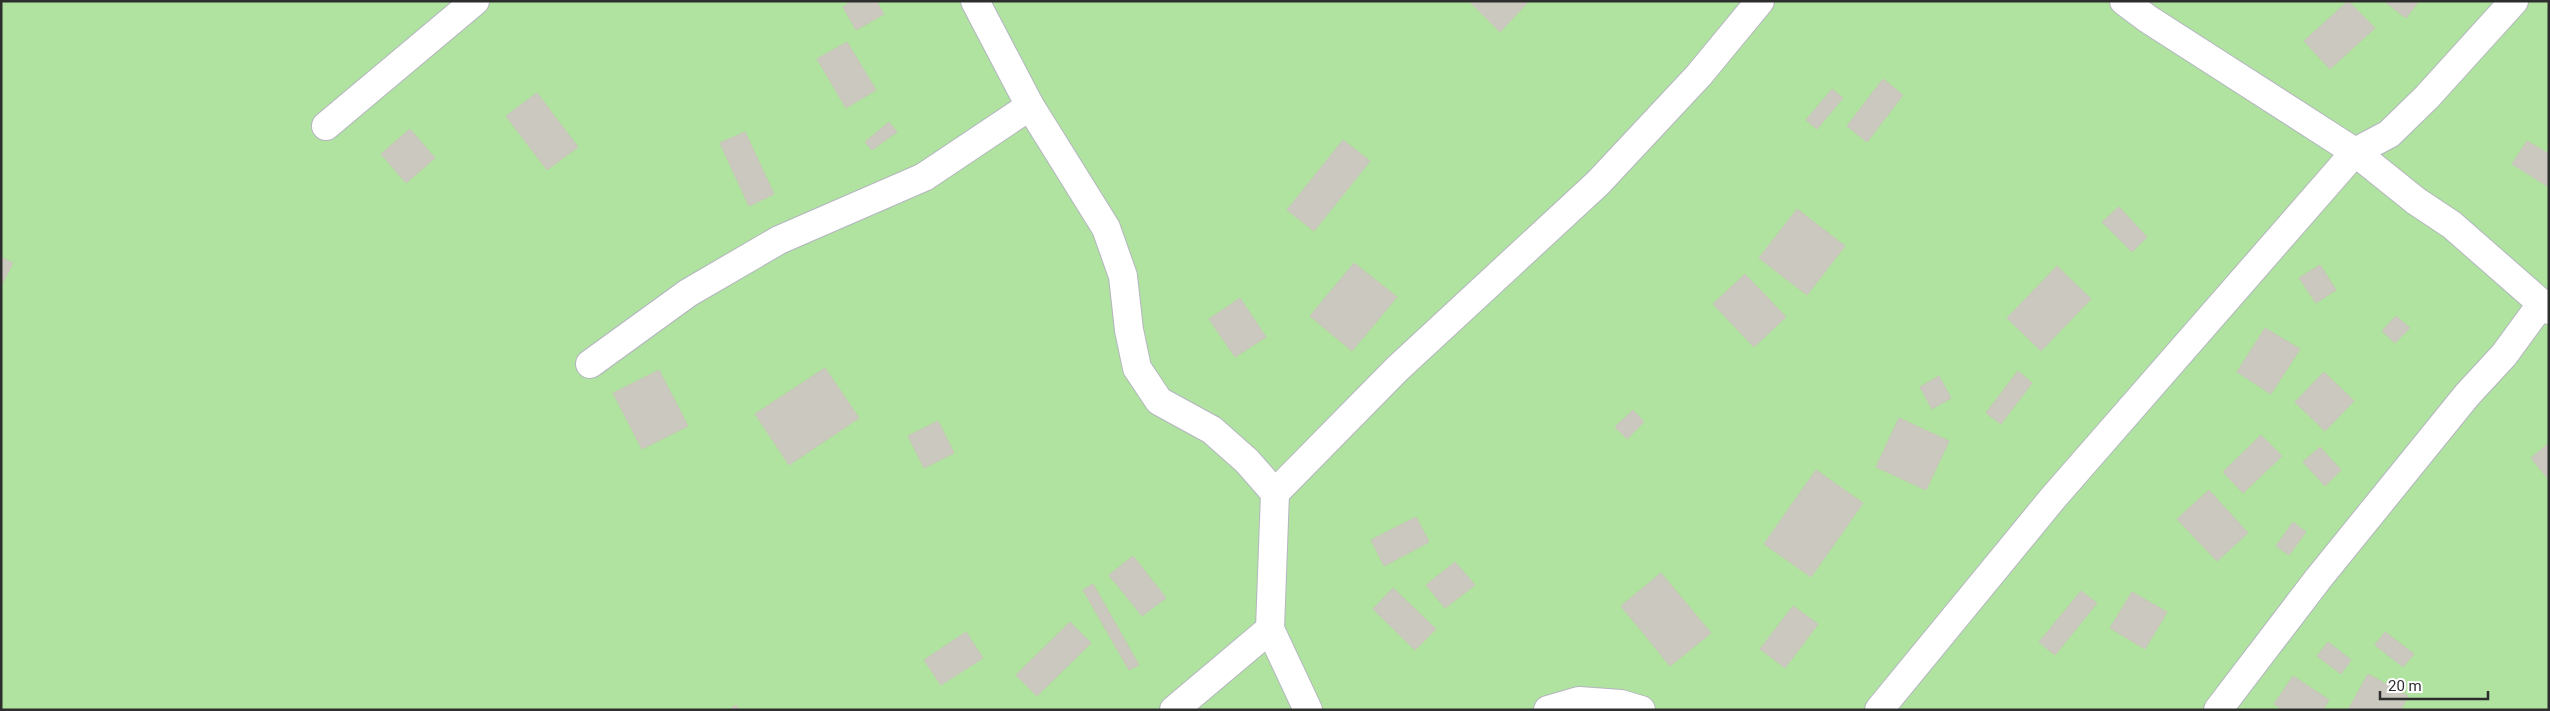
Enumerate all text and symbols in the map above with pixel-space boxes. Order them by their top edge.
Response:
scale bar [2380,668,2488,700]
text: 20 m [2388,677,2422,695]

